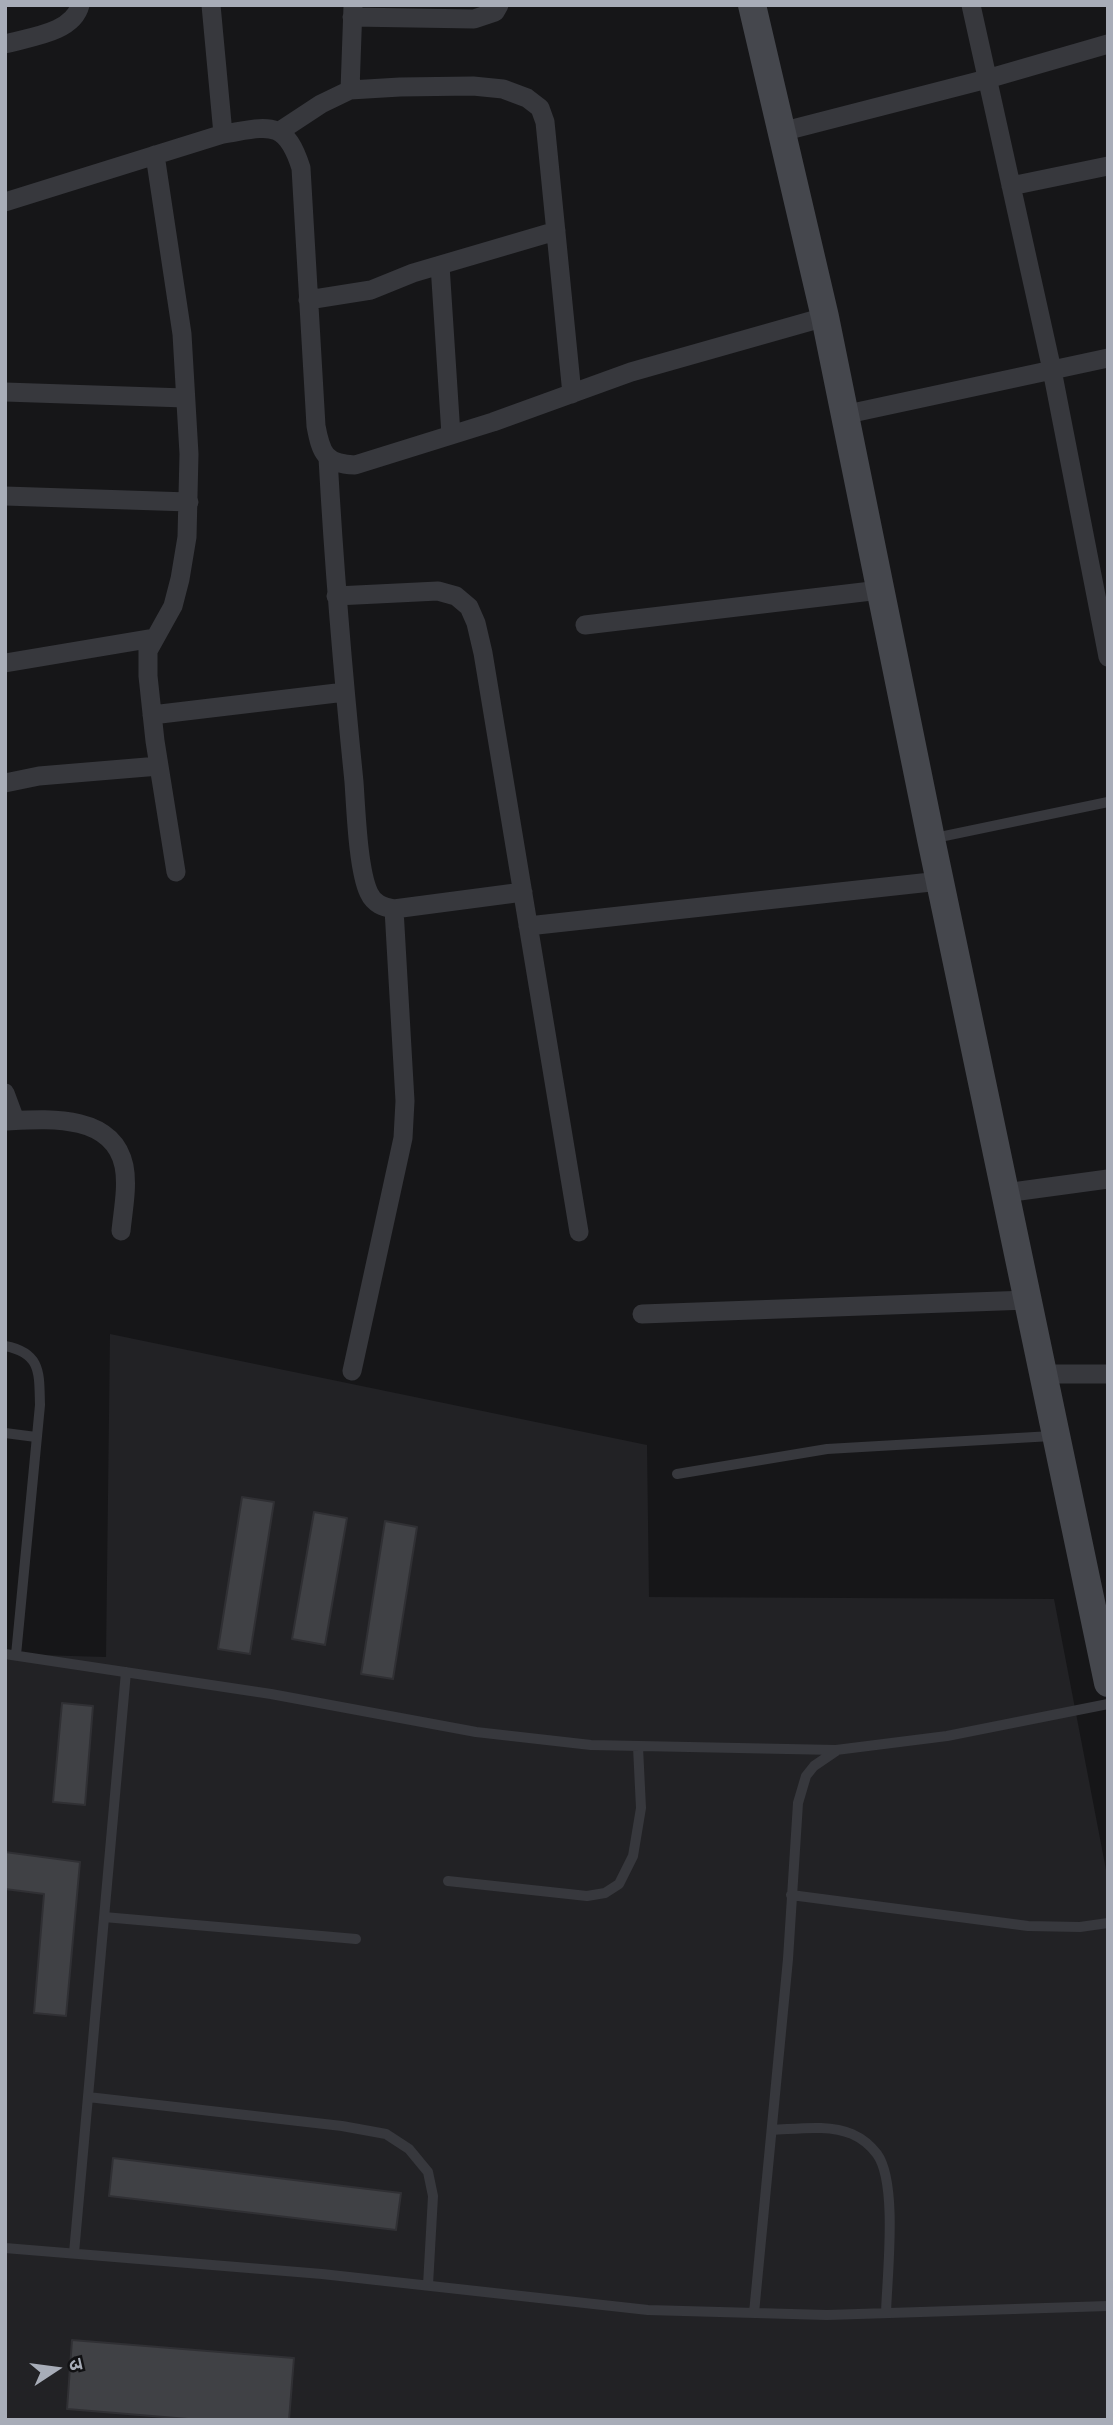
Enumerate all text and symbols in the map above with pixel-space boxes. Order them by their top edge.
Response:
north arrow [21,2334,91,2404]
text: उ [64,2356,89,2372]

